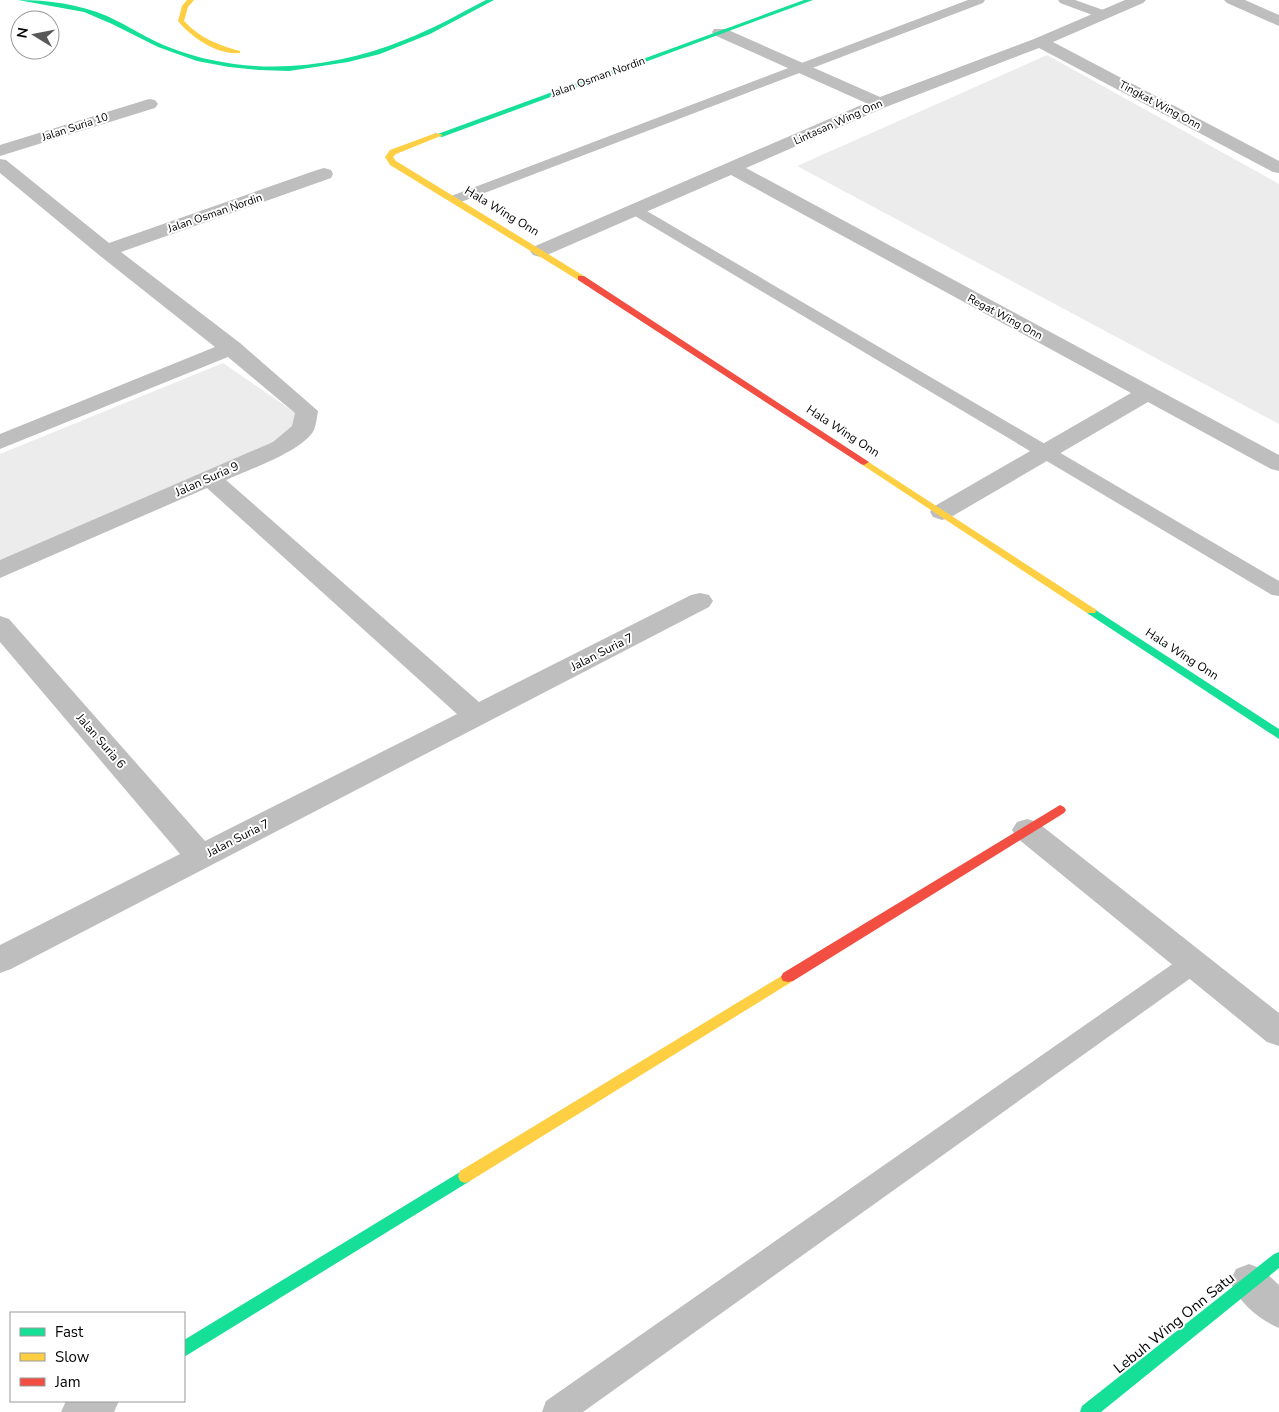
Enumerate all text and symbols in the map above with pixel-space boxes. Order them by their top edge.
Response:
north arrow [10,10,60,60]
text: N [12,26,33,40]
street label: Jalan Osman Nordin [548,53,647,101]
street label: Tingkat Wing Onn [1116,77,1204,133]
street label: Lintasan Wing Onn [791,96,885,148]
street label: Jalan Suria 10 [39,109,110,145]
street label: Hala Wing Onn [462,182,542,240]
street label: Jalan Osman Nordin [165,190,264,237]
street label: Regat Wing Onn [965,291,1045,343]
street label: Hala Wing Onn [803,401,883,461]
street label: Jalan Suria 9 [172,458,241,501]
street label: Hala Wing Onn [1142,624,1222,684]
street label: Jalan Suria 7 [567,629,636,675]
street label: Jalan Suria 6 [72,709,129,772]
street label: Jalan Suria 7 [203,815,272,861]
street label: Lebuh Wing Onn Satu [1109,1268,1239,1378]
legend [10,1312,185,1402]
text: Fast [55,1322,84,1342]
text: Slow [55,1347,90,1367]
text: Jam [54,1372,81,1392]

